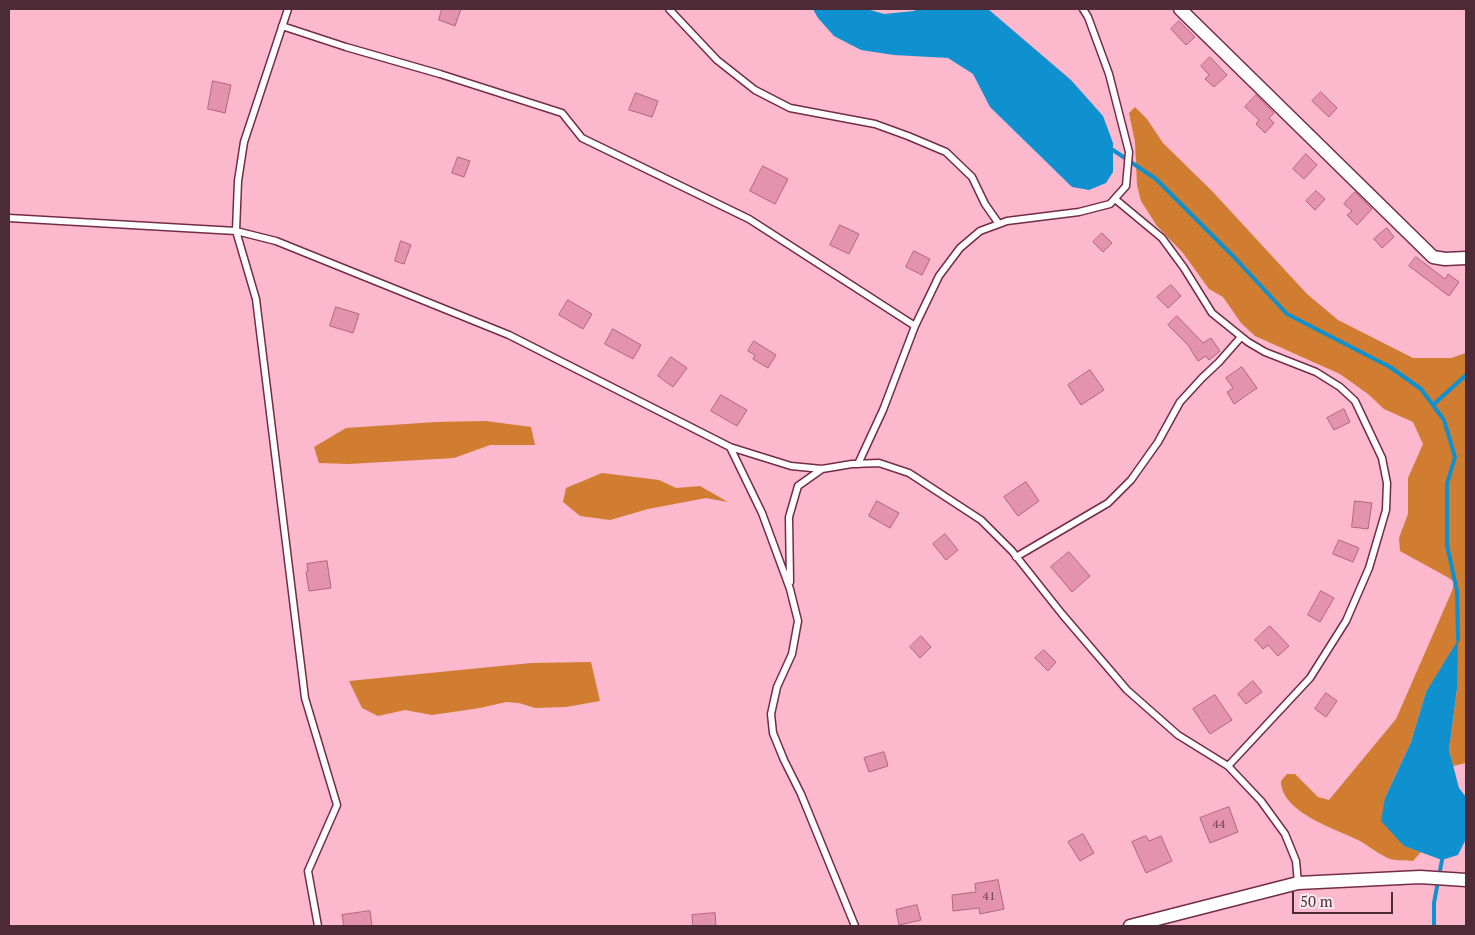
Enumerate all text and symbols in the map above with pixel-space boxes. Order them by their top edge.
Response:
house number: 44 [1213,818,1225,832]
scale bar [1295,882,1396,914]
house number: 41 [983,890,995,904]
text: 50 m [1300,891,1333,911]

